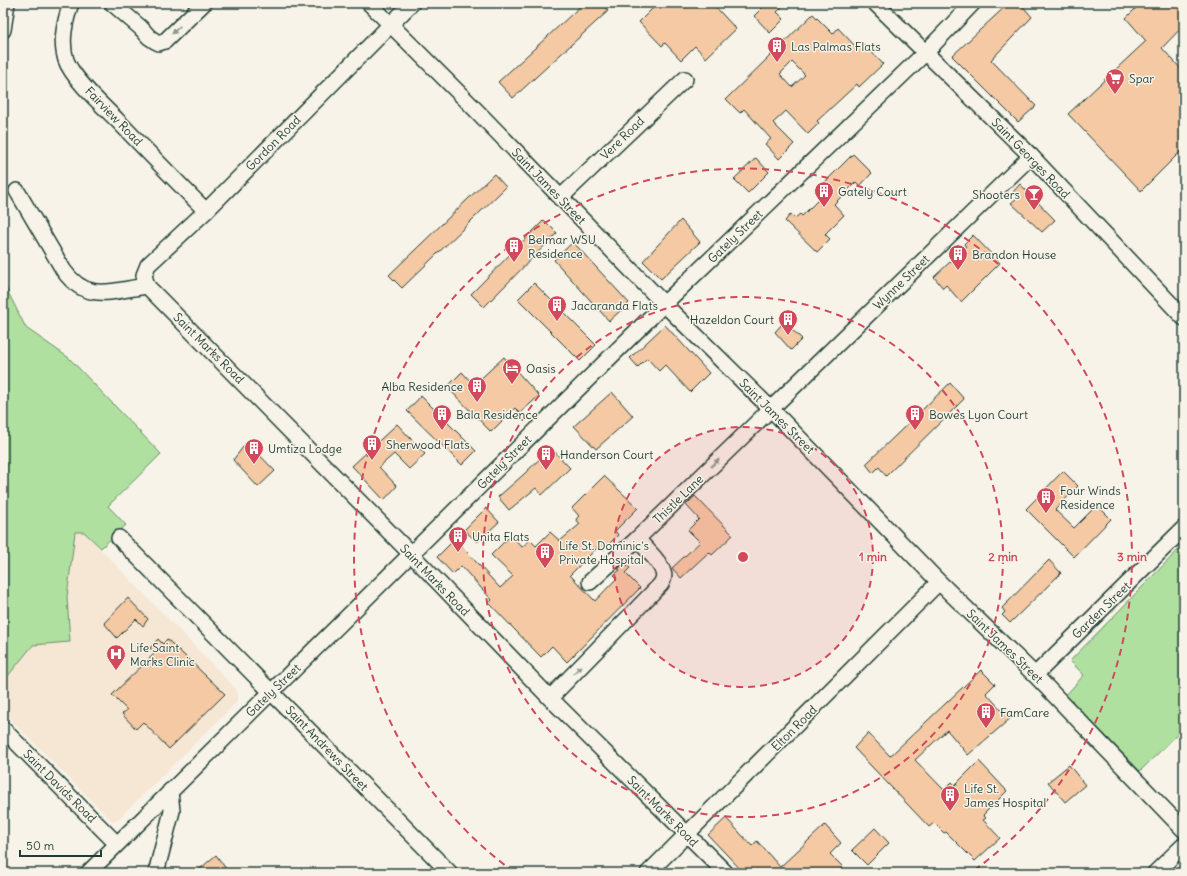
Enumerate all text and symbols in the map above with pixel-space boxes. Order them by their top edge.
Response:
one-way arrow [171,25,181,35]
building icon: Las Palmas Flats [766,35,788,63]
place label: Las Palmas Flats [791,39,881,54]
supermarket icon: Spar [1104,67,1126,95]
place label: Spar [1129,71,1154,86]
street label: Fairview Road [82,83,146,149]
street label: Gordon Road [242,112,304,174]
street label: Vere Road [597,113,647,163]
street label: Saint Georges Road [989,115,1073,201]
street label: Saint James Street [509,145,589,227]
building icon: Gately Court [813,180,835,208]
bar icon: Shooters [1023,183,1045,211]
place label: Gately Court [838,184,907,199]
place label: Shooters [972,187,1020,202]
street label: Gately Street [705,206,765,266]
place label: Belmar WSU Residence [528,232,596,261]
building icon: Belmar WSU Residence [503,235,525,263]
building icon: Brandon House [947,243,969,271]
place label: Brandon House [972,247,1056,262]
street label: Wynne Street [870,251,932,313]
building icon: Jacaranda Flats [546,294,568,322]
place label: Jacaranda Flats [571,298,658,313]
building icon: Hazeldon Court [777,308,799,336]
street label: Saint Marks Road [170,309,248,387]
place label: Hazeldon Court [690,312,774,327]
hotel icon: Oasis [501,357,523,385]
place label: Oasis [526,361,556,376]
building icon: Alba Residence [466,375,488,403]
street label: Saint James Street [736,375,818,457]
place label: Alba Residence [382,379,463,394]
building icon: Bala Residence [431,403,453,431]
building icon: Bowes Lyon Court [904,403,926,431]
place label: Bala Residence [456,407,538,422]
place label: Bowes Lyon Court [929,407,1028,422]
street label: Gately Street [474,432,534,492]
building icon: Sherwood Flats [361,433,383,461]
building icon: Umtiza Lodge [243,437,265,465]
place label: Sherwood Flats [386,437,470,452]
place label: Umtiza Lodge [268,441,342,456]
building icon: Handerson Court [535,443,557,471]
place label: Handerson Court [560,447,653,462]
one-way arrow [710,458,720,468]
street label: Thistle Lane [650,471,706,527]
place label: Four Winds Residence [1060,483,1121,512]
building icon: Four Winds Residence [1035,486,1057,514]
building icon: Unita Flats [447,525,469,553]
place label: Unita Flats [472,529,529,544]
place label: Life St. Dominic's Private Hospital [559,538,649,567]
street label: Saint Marks Road [397,541,473,619]
building icon: Life St. Dominic's Private Hospital [534,541,556,569]
text: 1 min [859,549,887,564]
text: 2 min [988,549,1018,564]
text: 3 min [1117,549,1147,564]
centre of rings [736,550,750,564]
street label: Garden Street [1069,578,1133,642]
street label: Saint James Street [964,606,1046,686]
place label: Life Saint Marks Clinic [130,640,195,669]
hospital icon: Life Saint Marks Clinic [105,643,127,671]
street label: Gately Street [243,660,303,720]
one-way arrow [572,665,582,675]
building icon: FamCare [975,701,997,729]
street label: Saint Andrews Street [283,702,371,794]
street label: Elton Road [768,702,820,754]
place label: FamCare [1000,705,1049,720]
street label: Saint Davids Road [20,746,100,826]
street label: Saint Marks Road [624,772,702,850]
place label: Life St. James Hospital [964,781,1046,810]
building icon: Life St. James Hospital [939,784,961,812]
scale bar [20,832,101,858]
text: 50 m [26,838,55,853]

